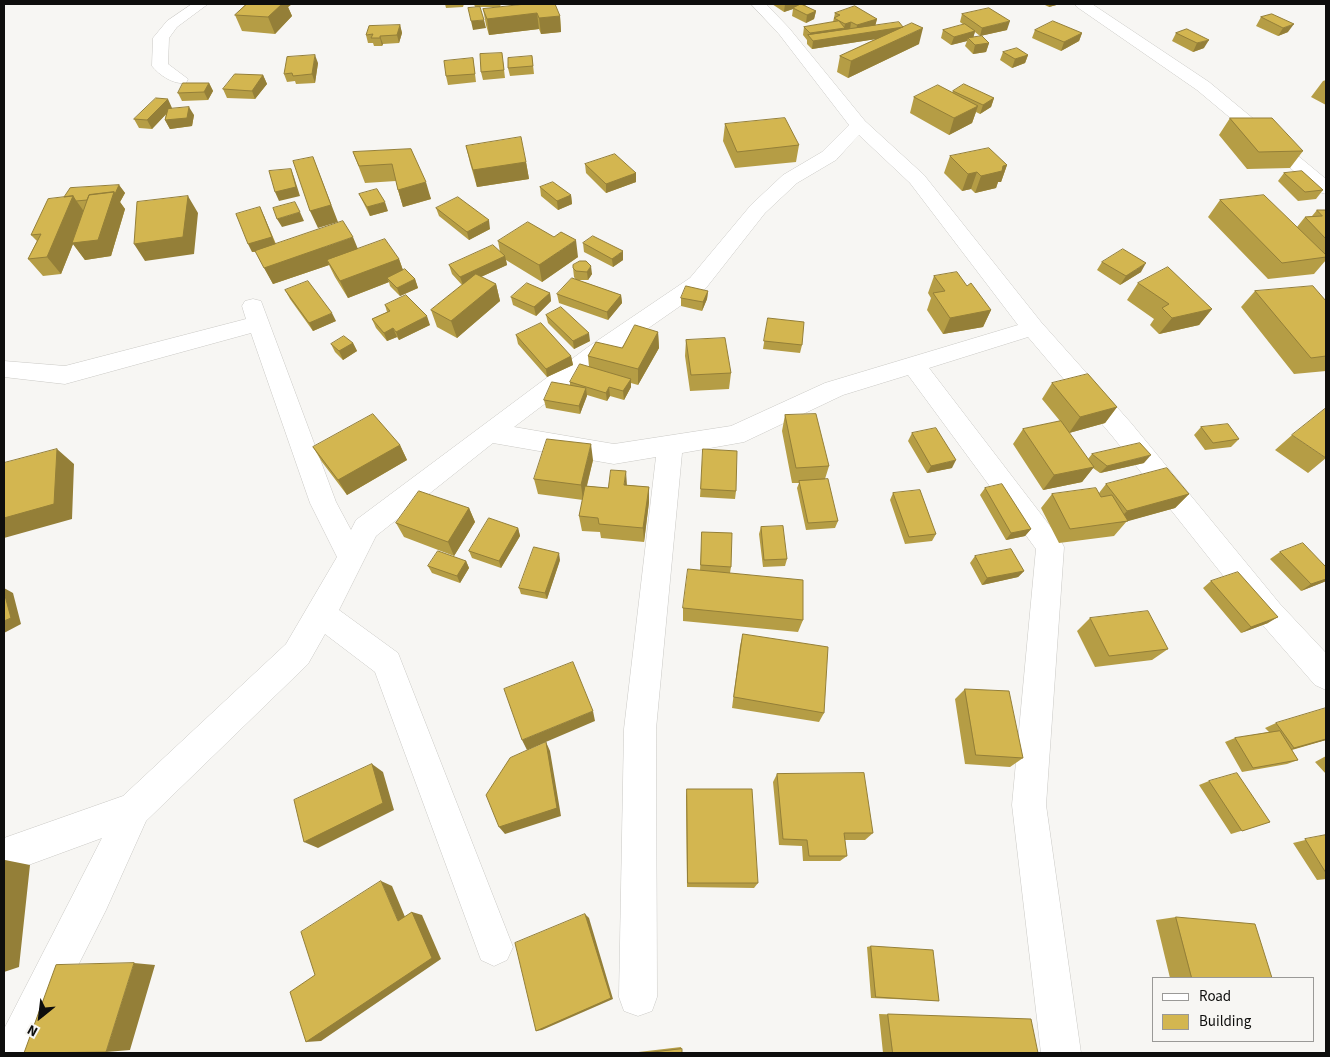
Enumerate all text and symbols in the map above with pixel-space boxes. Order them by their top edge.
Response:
legend [1152,977,1315,1042]
text: Road [1199,986,1231,1007]
north arrow [15,992,65,1042]
text: Building [1199,1011,1251,1032]
text: N [24,1019,42,1041]

